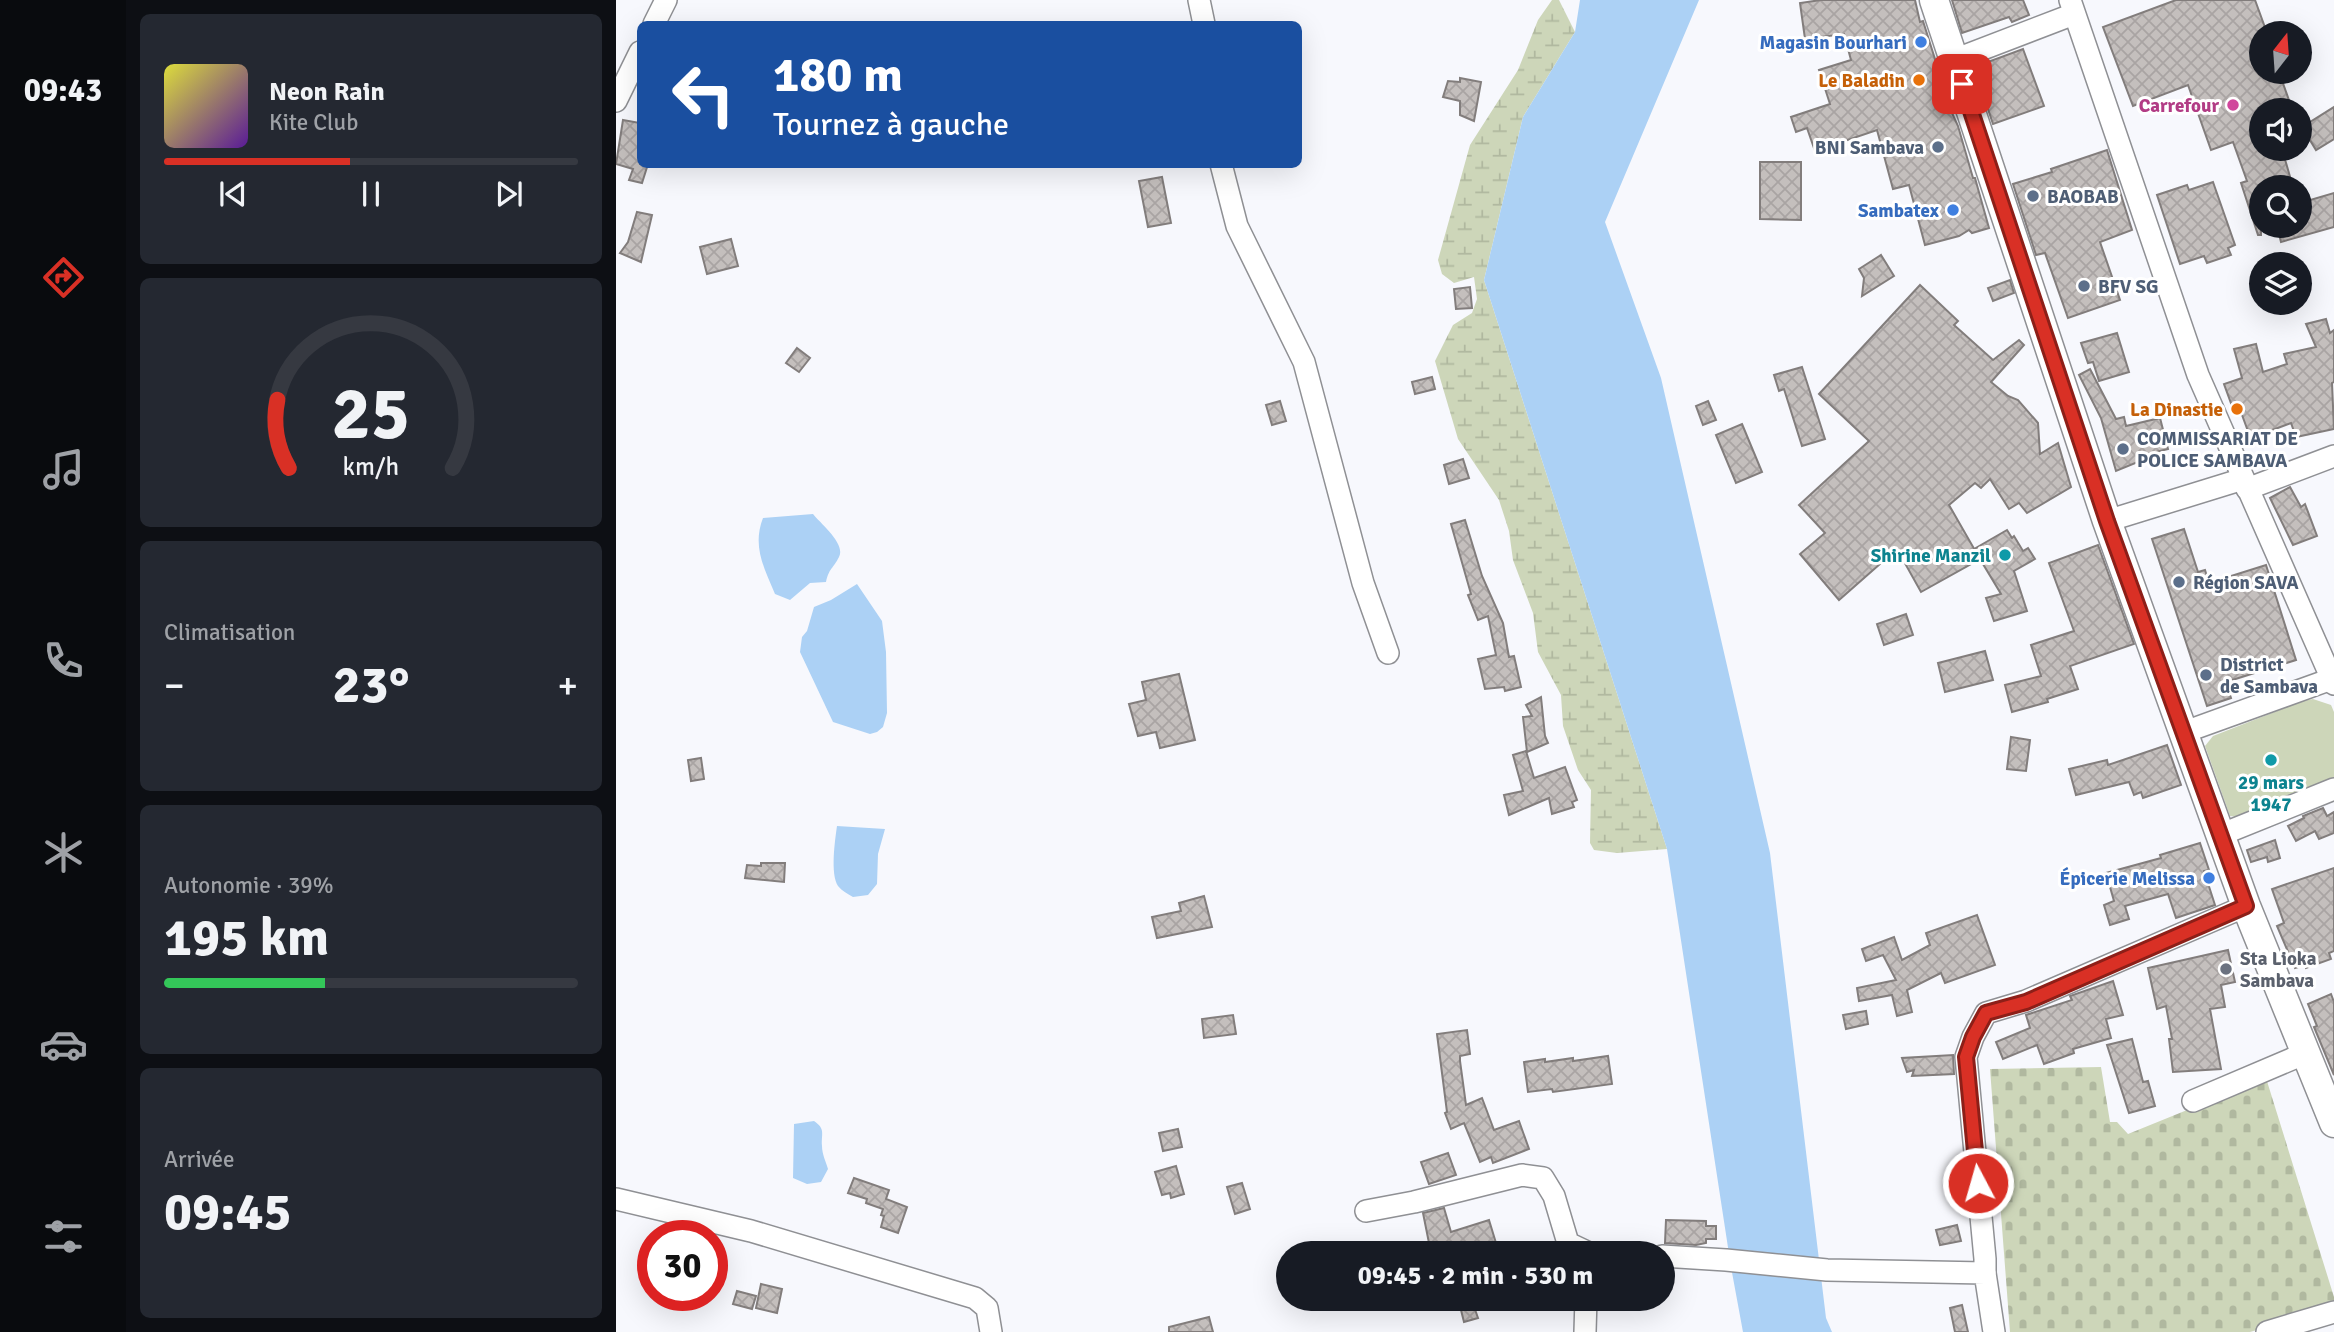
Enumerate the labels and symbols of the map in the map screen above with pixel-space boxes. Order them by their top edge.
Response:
north arrow [2249,21,2312,84]
place label: Magasin Bourhari [1760,31,1907,55]
marker: Magasin Bourhari [1913,34,1929,50]
pin [1932,54,1992,114]
place label: Le Baladin [1818,69,1905,93]
marker: Le Baladin [1911,72,1927,88]
place label: Carrefour [2139,94,2219,118]
marker: Carrefour [2225,97,2241,113]
place label: BNI Sambava [1815,136,1924,160]
marker: BNI Sambava [1930,139,1946,155]
place label: BAOBAB [2047,185,2119,209]
marker: BAOBAB [2025,188,2041,204]
place label: Sambatex [1858,199,1940,223]
marker: Sambatex [1945,202,1961,218]
place label: BFV SG [2098,275,2158,299]
marker: BFV SG [2076,278,2092,294]
place label: La Dinastie [2130,398,2223,422]
marker: La Dinastie [2229,401,2245,417]
place label: COMMISSARIAT DE POLICE SAMBAVA [2137,427,2298,473]
marker: COMMISSARIAT DE POLICE SAMBAVA [2115,441,2131,457]
place label: Shirine Manzil [1871,544,1991,568]
marker: Shirine Manzil [1997,547,2013,563]
place label: Région SAVA [2193,571,2299,595]
marker: Région SAVA [2171,574,2187,590]
place label: District de Sambava [2220,653,2318,699]
marker: District de Sambava [2198,667,2214,683]
marker: 29 mars 1947 [2263,752,2279,768]
place label: 29 mars 1947 [2238,771,2304,817]
place label: Épicerie Melissa [2060,867,2195,891]
marker: Épicerie Melissa [2201,870,2217,886]
place label: Sta Lioka Sambava [2240,947,2317,993]
marker: Sta Lioka Sambava [2218,961,2234,977]
position arrow [1941,1146,2015,1220]
speed limit sign: 30 [637,1220,728,1311]

